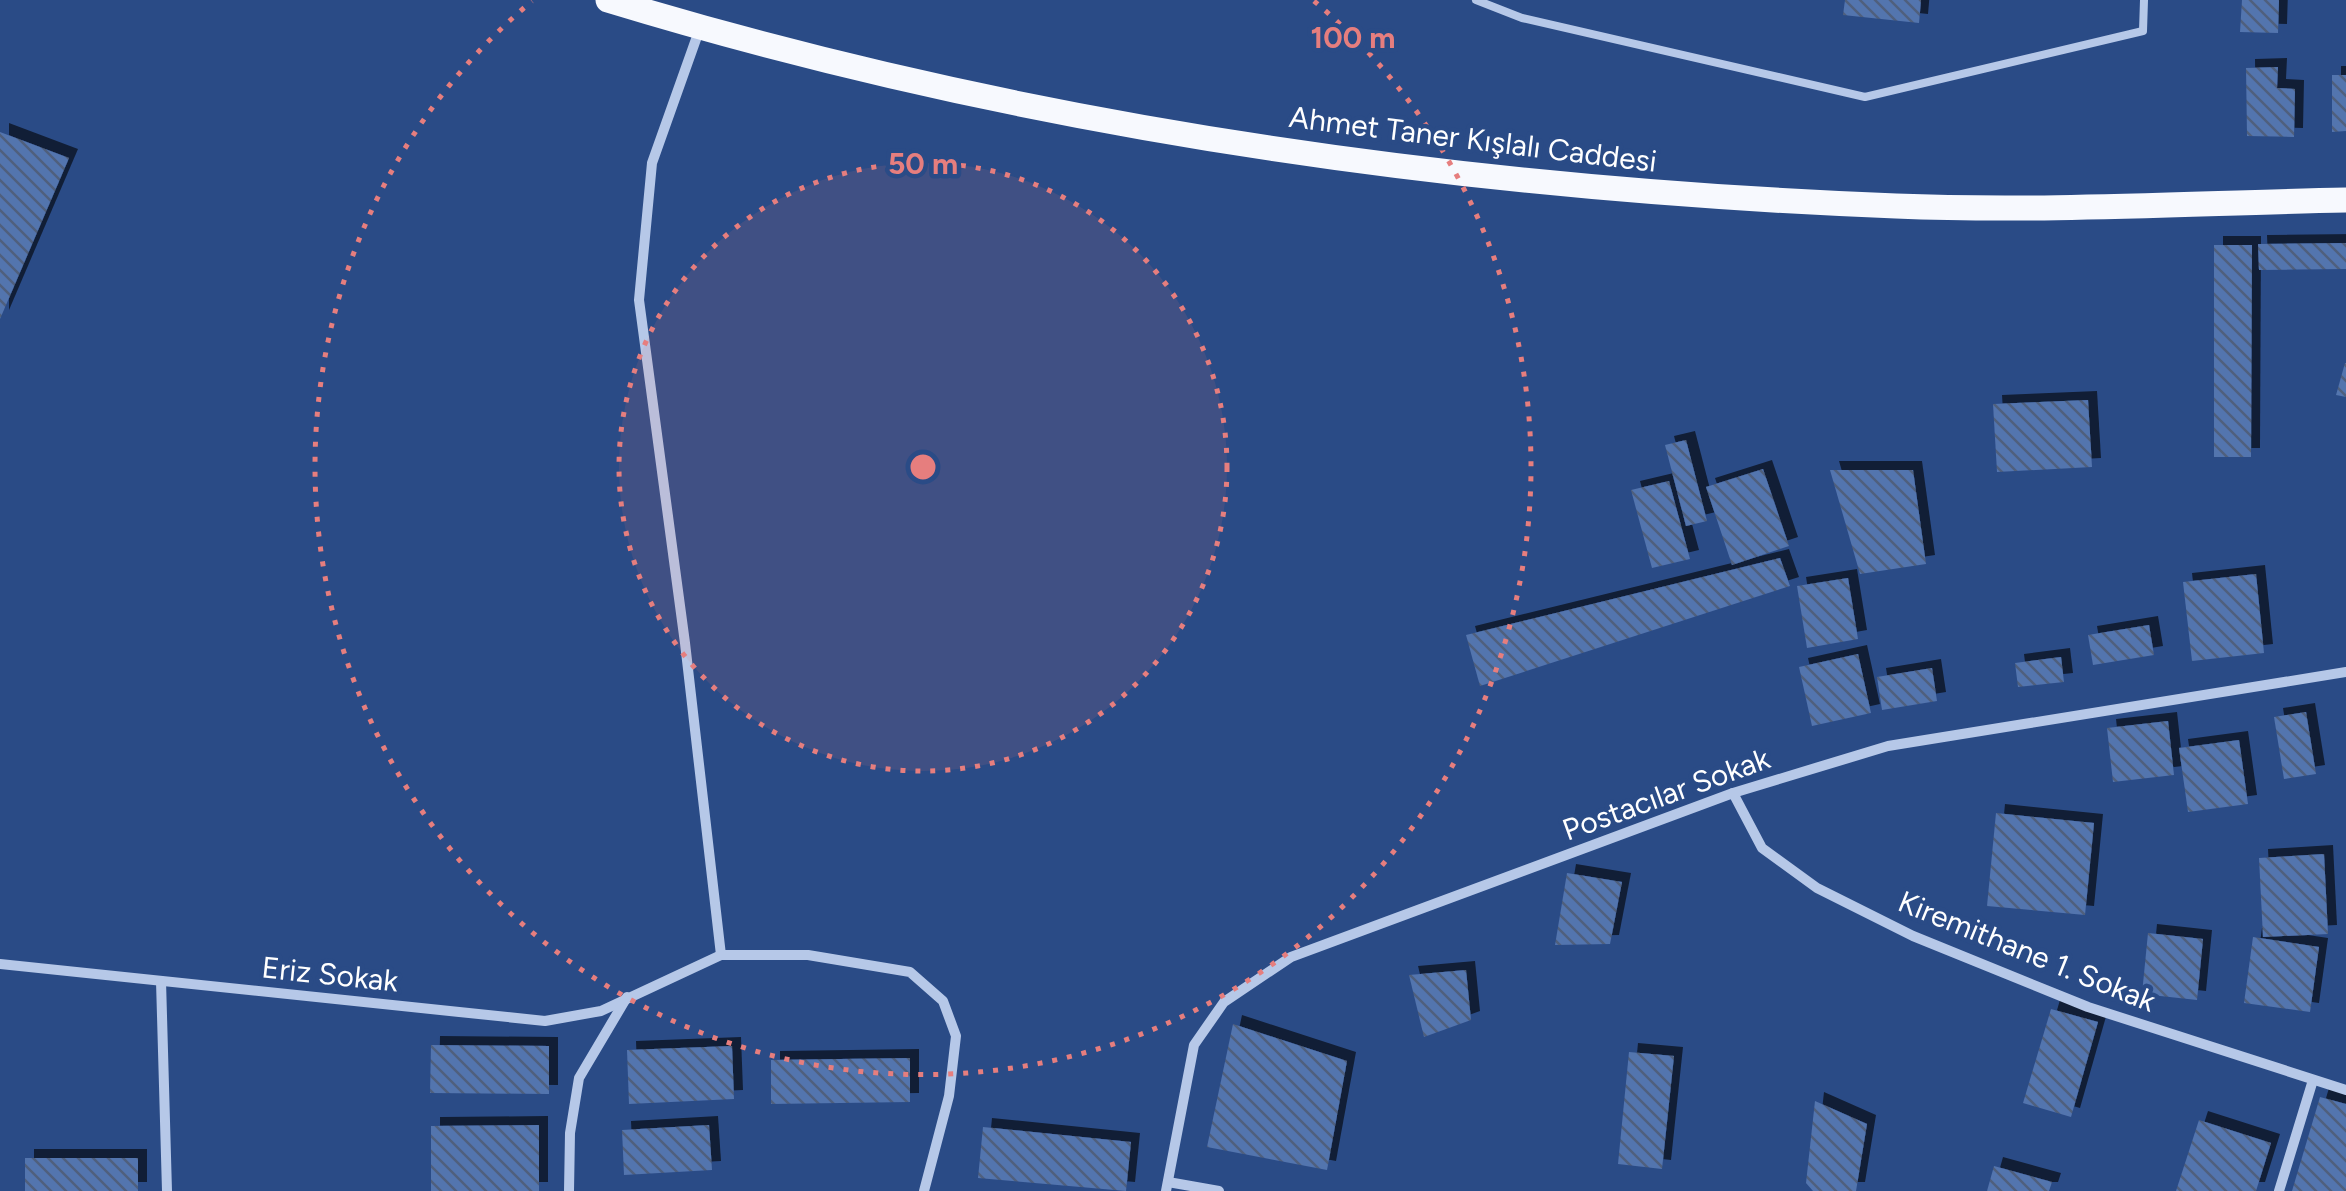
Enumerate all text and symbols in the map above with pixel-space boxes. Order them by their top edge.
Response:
text: 100 m [1311,19,1395,56]
street label: Ahmet Taner Kışlalı Caddesi [1287,98,1659,180]
text: 50 m [888,145,958,182]
centre of rings [905,449,941,485]
street label: Postacılar Sokak [1557,739,1775,849]
street label: Kiremithane 1. Sokak [1893,883,2161,1020]
street label: Eriz Sokak [260,948,400,1000]

